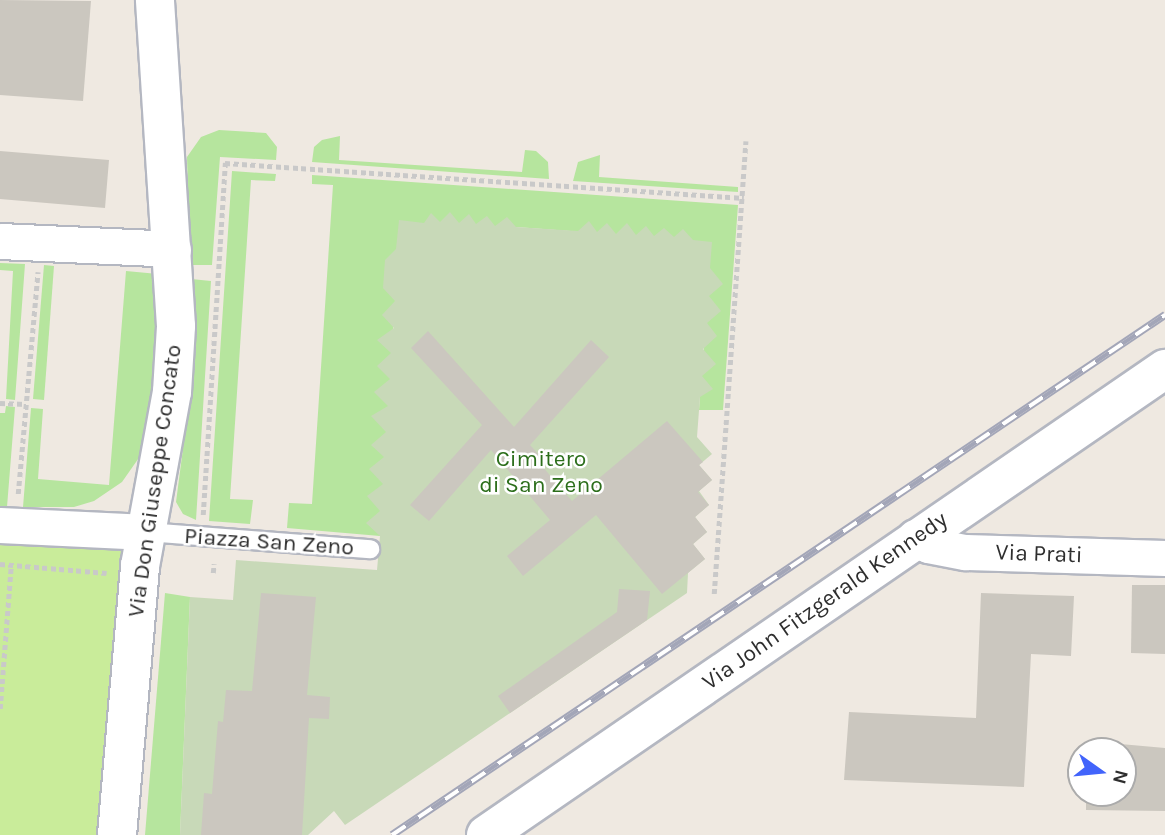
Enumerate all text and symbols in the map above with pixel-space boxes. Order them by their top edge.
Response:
street label: Via Don Giuseppe Concato [122,343,188,619]
park label: Cimitero di San Zeno [479,445,603,499]
street label: Via John Fitzgerald Kennedy [697,506,953,696]
street label: Piazza San Zeno [183,522,355,562]
street label: Via Prati [995,539,1083,569]
north arrow [1067,737,1137,807]
text: N [1108,767,1133,786]

